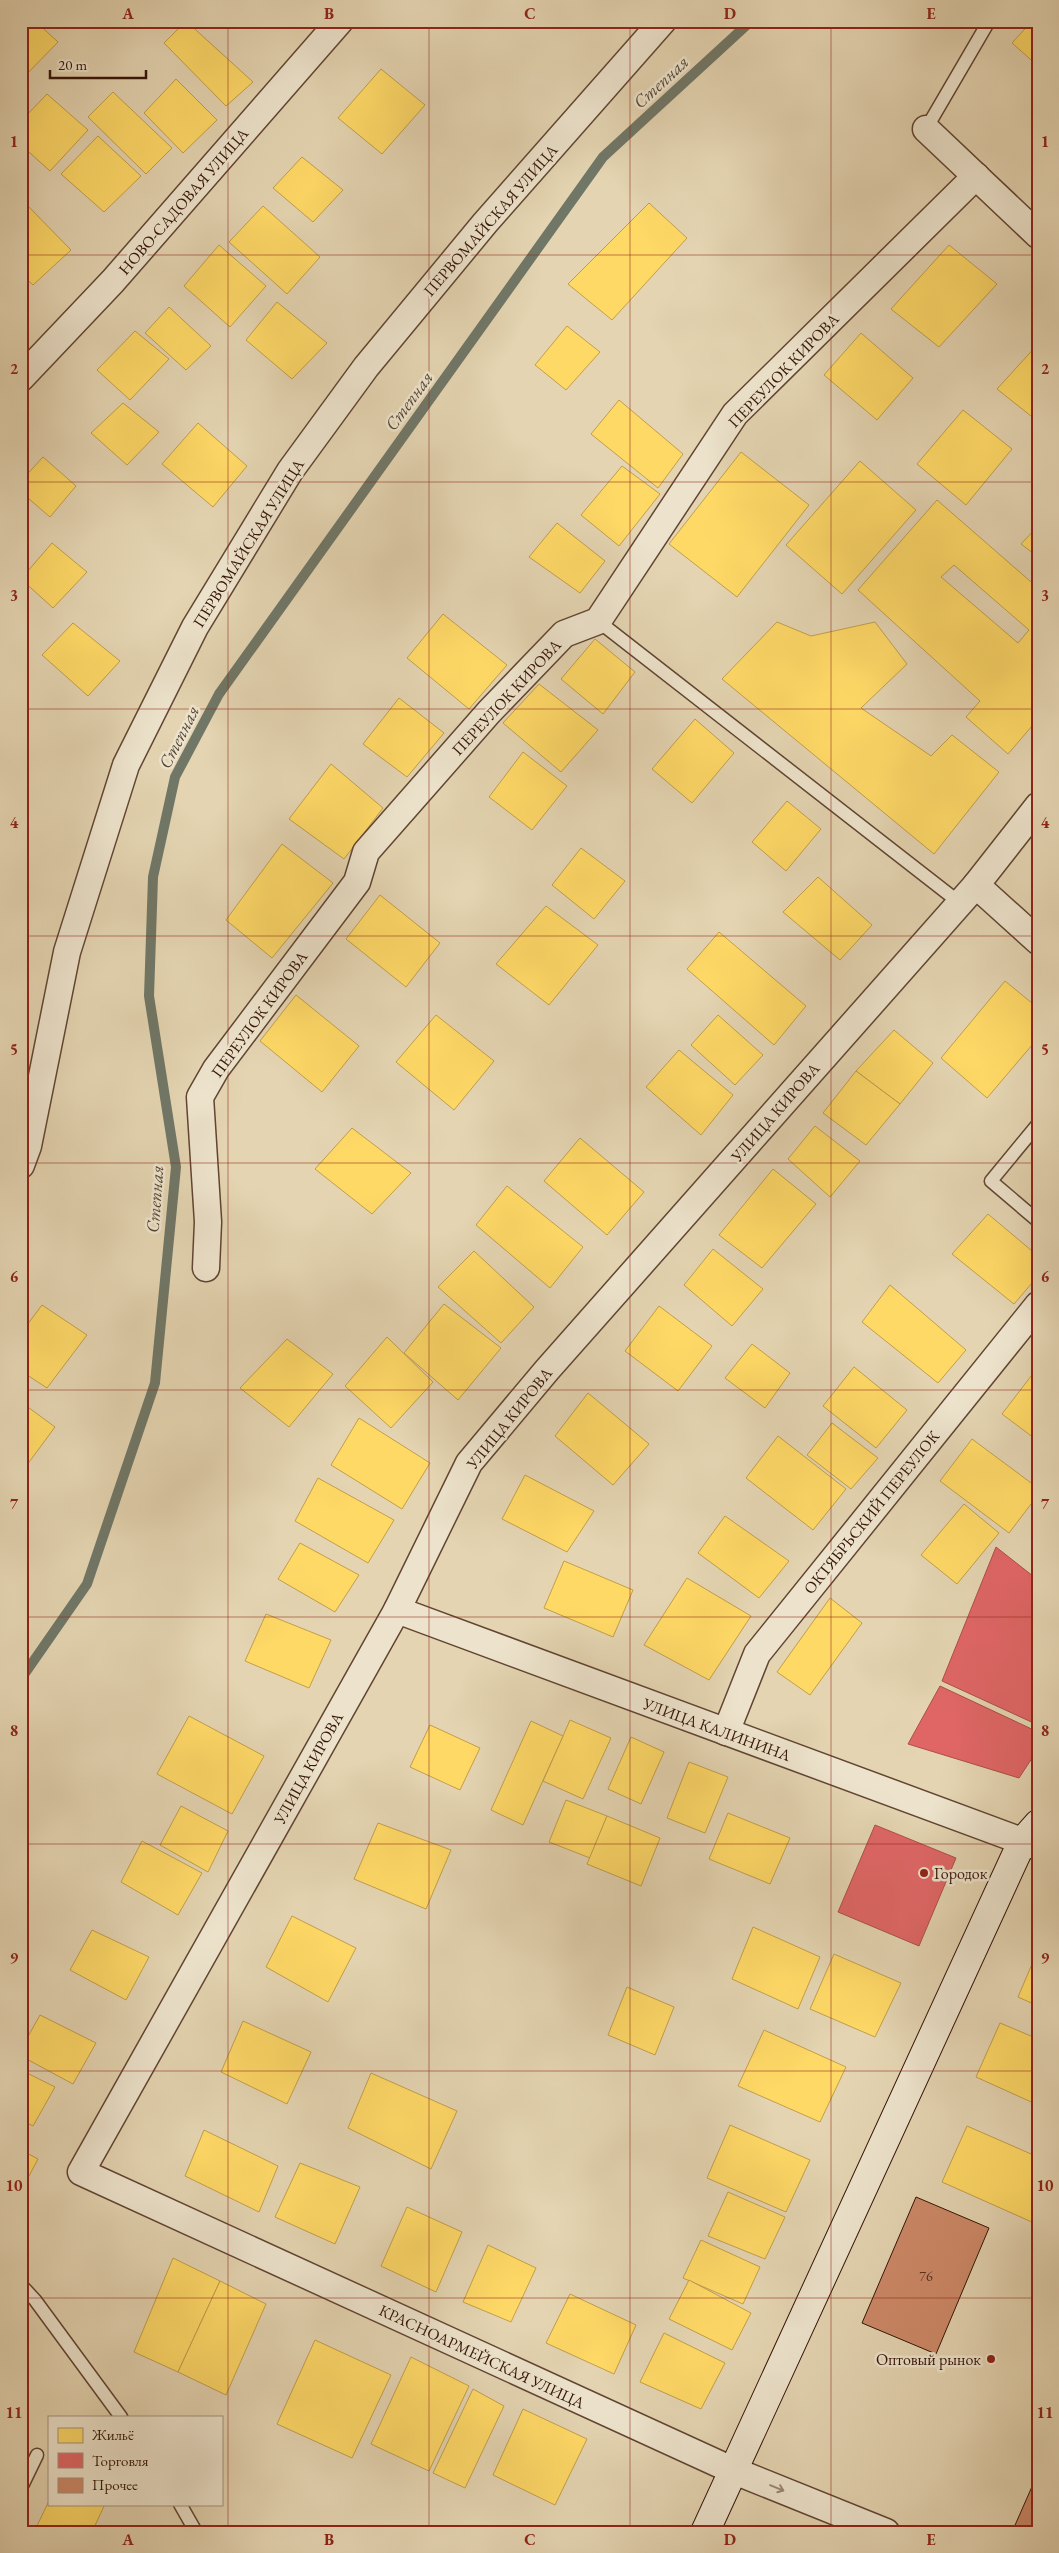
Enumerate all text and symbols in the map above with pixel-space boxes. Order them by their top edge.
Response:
text: A [121,3,134,24]
text: B [324,3,334,24]
text: C [524,3,536,24]
text: D [724,3,736,24]
text: E [926,3,936,24]
scale bar [50,48,146,80]
water label: Степная [628,50,693,113]
text: 20 m [58,55,87,74]
street label: НОВО-САДОВАЯ УЛИЦА [114,123,254,279]
text: 1 [10,131,18,152]
text: 1 [1041,131,1049,152]
street label: ПЕРВОМАЙСКАЯ УЛИЦА [419,139,563,301]
street label: ПЕРЕУЛОК КИРОВА [723,308,844,432]
text: 2 [10,358,19,379]
text: 2 [1041,358,1050,379]
water label: Степная [379,366,438,435]
street label: ПЕРВОМАЙСКАЯ УЛИЦА [188,454,309,631]
text: 3 [10,585,18,606]
text: 3 [1041,585,1049,606]
street label: ПЕРЕУЛОК КИРОВА [447,634,566,760]
water label: Степная [153,701,204,772]
text: 4 [10,812,19,833]
text: 4 [1041,812,1050,833]
street label: ПЕРЕУЛОК КИРОВА [206,946,313,1082]
text: 5 [10,1039,18,1060]
text: 5 [1041,1039,1049,1060]
street label: УЛИЦА КИРОВА [726,1058,825,1167]
water label: Степная [141,1164,168,1234]
text: 6 [10,1266,19,1287]
text: 6 [1041,1266,1050,1287]
street label: УЛИЦА КИРОВА [461,1362,557,1474]
street label: ОКТЯБРЬСКИЙ ПЕРЕУЛОК [799,1426,944,1599]
text: 7 [10,1493,19,1514]
text: 7 [1041,1493,1050,1514]
street label: УЛИЦА КАЛИНИНА [639,1693,794,1766]
street label: УЛИЦА КИРОВА [268,1708,348,1829]
text: 8 [10,1720,18,1741]
text: 8 [1041,1720,1049,1741]
place label: Городок [934,1863,988,1884]
marker: Городок [918,1867,930,1879]
text: 9 [10,1947,19,1968]
text: 9 [1041,1947,1050,1968]
text: 10 [6,2175,23,2196]
text: 10 [1037,2175,1054,2196]
house number: 76 [919,2267,933,2285]
street label: КРАСНОАРМЕЙСКАЯ УЛИЦА [376,2299,589,2414]
place label: Оптовый рынок [876,2349,981,2370]
marker: Оптовый рынок [985,2353,997,2365]
text: 11 [6,2402,22,2423]
text: 11 [1037,2402,1053,2423]
legend [48,2416,222,2506]
text: Жильё [91,2425,134,2444]
text: Торговля [92,2451,149,2470]
text: Прочее [92,2475,138,2494]
one-way arrow [769,2484,784,2494]
text: A [121,2529,134,2550]
text: B [324,2529,334,2550]
text: C [524,2529,536,2550]
text: D [724,2529,736,2550]
text: E [926,2529,936,2550]

